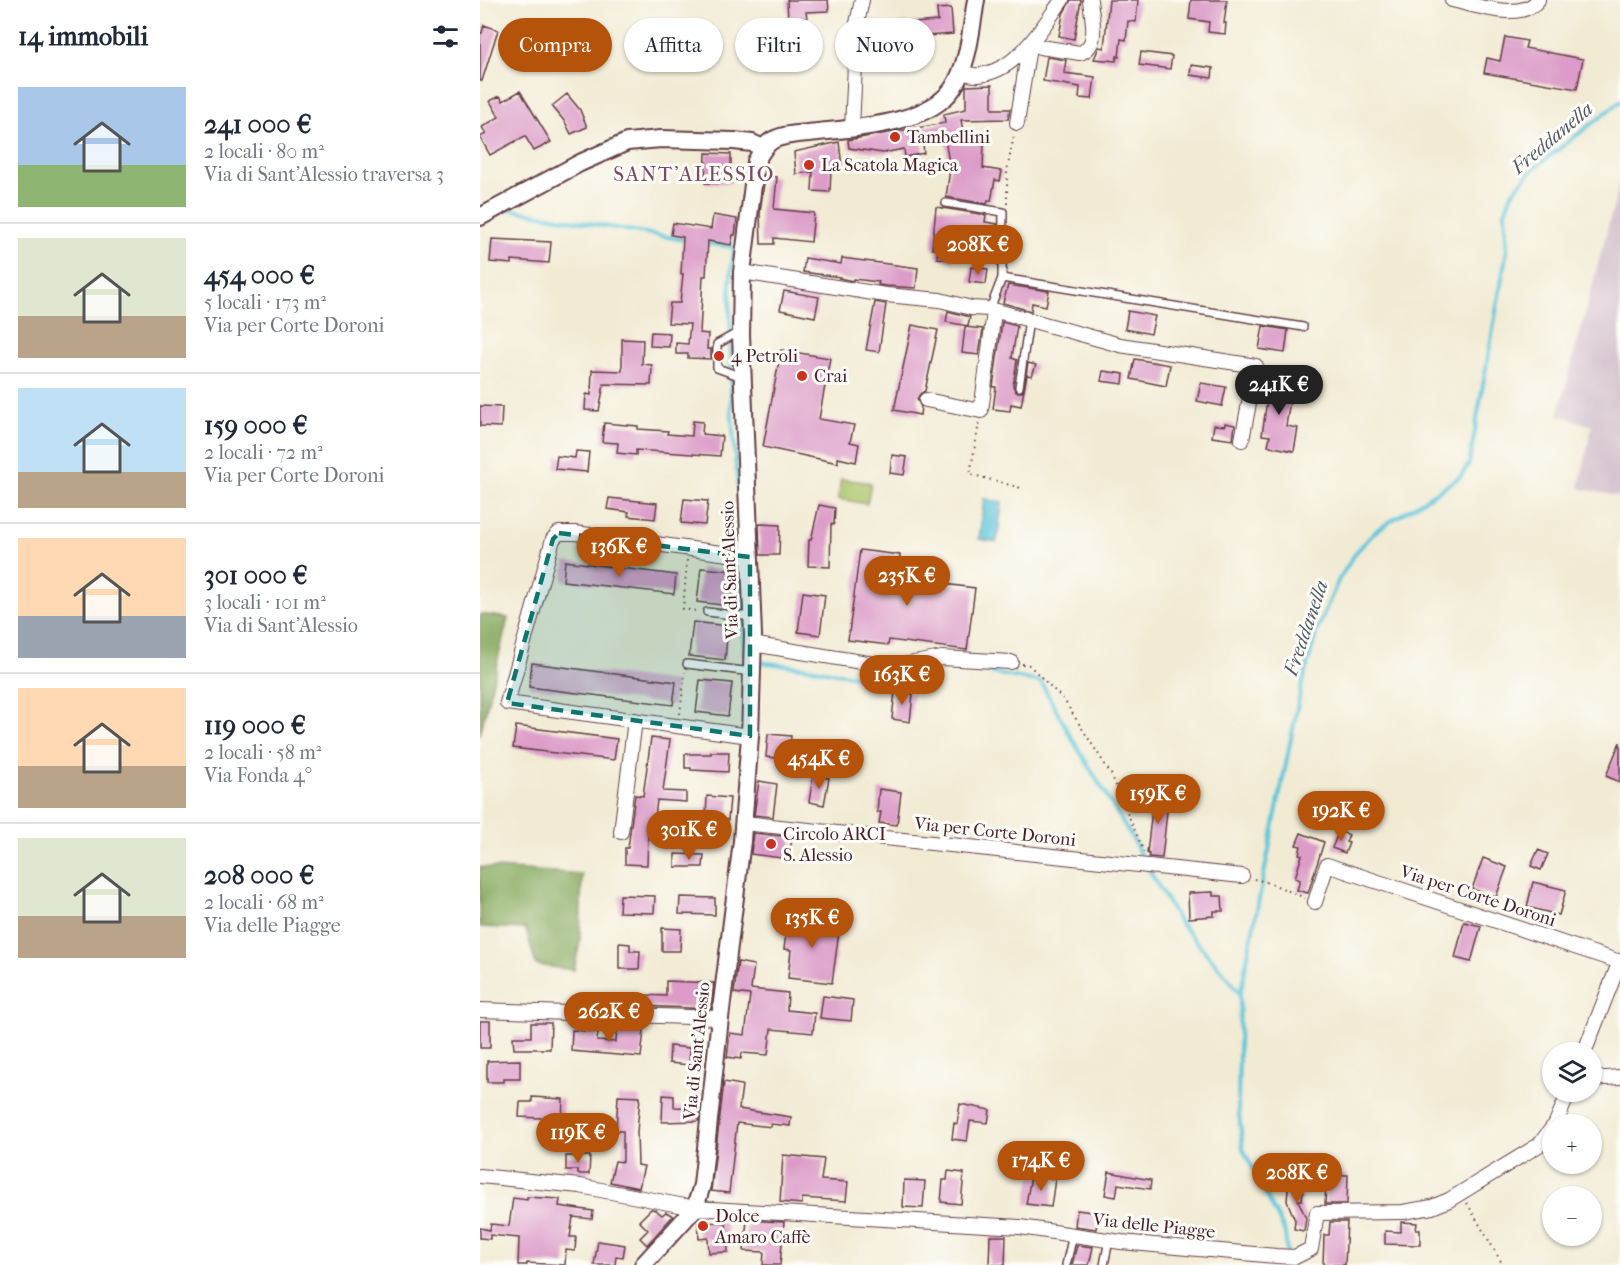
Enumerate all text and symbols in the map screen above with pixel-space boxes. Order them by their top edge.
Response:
chip: Compra [498,18,612,72]
chip: Affitta [624,18,723,72]
chip: Filtri [735,18,823,72]
chip: Nuovo [835,18,935,72]
icon: filters [429,20,462,53]
text: 14 immobili [18,21,148,52]
water label: Freddanella [1506,97,1597,179]
text: 241 000 € [204,109,312,140]
icon: home [66,111,138,183]
place label: Tambellini [907,127,991,148]
marker: Tambellini [888,130,902,144]
text: 2 locali · 80 m² [204,140,324,163]
place label: La Scatola Magica [821,155,959,176]
marker: La Scatola Magica [802,158,816,172]
district label: SANT'ALESSIO [613,162,775,186]
text: Via di Sant'Alessio traversa 3 [204,163,444,186]
pin: 208K € [929,225,1027,276]
text: 208K € [947,233,1009,256]
text: 454 000 € [204,260,315,291]
icon: home [66,262,138,334]
text: 5 locali · 173 m² [204,291,326,314]
text: Via per Corte Doroni [204,314,385,337]
place label: 4 Petroli [731,346,799,367]
marker: 4 Petroli [712,349,726,363]
pin: 241K € [1230,365,1328,416]
place label: Crai [814,366,848,387]
marker: Crai [795,369,809,383]
text: 241K € [1249,373,1309,396]
text: 159 000 € [204,410,308,441]
icon: home [66,412,138,484]
text: 2 locali · 72 m² [204,441,323,464]
text: Via per Corte Doroni [204,464,385,487]
street label: Via di Sant'Alessio [717,500,743,641]
pin: 136K € [570,527,668,578]
text: 136K € [591,535,647,558]
pin: 235K € [858,556,956,607]
text: 301 000 € [204,560,308,591]
icon: home [66,562,138,634]
text: 235K € [878,564,936,587]
water label: Freddanella [1279,577,1333,680]
text: 3 locali · 101 m² [204,591,326,614]
text: Via di Sant'Alessio [204,614,358,637]
pin: 163K € [853,655,951,706]
text: 163K € [874,663,930,686]
text: 119 000 € [204,710,306,741]
icon: home [66,712,138,784]
pin: 454K € [770,739,868,790]
text: 2 locali · 58 m² [204,741,321,764]
text: 454K € [788,747,850,770]
text: Via Fonda 4° [204,764,312,787]
pin: 159K € [1109,774,1207,825]
text: 159K € [1130,782,1186,805]
pin: 192K € [1292,791,1390,842]
text: 192K € [1312,799,1370,822]
pin: 301K € [640,810,738,861]
street label: Via per Corte Doroni [912,813,1078,851]
text: 301K € [661,818,717,841]
place label: Circolo ARCI S. Alessio [783,824,886,866]
marker: Circolo ARCI S. Alessio [764,837,778,851]
text: 208 000 € [204,860,314,891]
street label: Via per Corte Doroni [1397,861,1559,931]
icon: home [66,862,138,934]
text: 2 locali · 68 m² [204,891,324,914]
pin: 135K € [763,898,861,949]
text: 135K € [785,906,839,929]
text: Via delle Piagge [204,914,341,937]
street label: Via di Sant'Alessio [679,981,715,1122]
pin: 262K € [560,992,658,1043]
text: 262K € [578,1000,640,1023]
map controls [1542,1042,1602,1246]
button: layers [1542,1042,1602,1102]
pin: 119K € [529,1113,627,1164]
button: + [1542,1114,1602,1174]
text: 119K € [550,1121,606,1144]
pin: 174K € [992,1141,1090,1192]
text: 174K € [1012,1149,1070,1172]
pin: 208K € [1248,1153,1346,1204]
text: 208K € [1266,1161,1328,1184]
button: − [1542,1186,1602,1246]
place label: Dolce Amaro Caffè [714,1206,811,1248]
street label: Via delle Piagge [1091,1209,1216,1243]
marker: Dolce Amaro Caffè [696,1219,710,1233]

